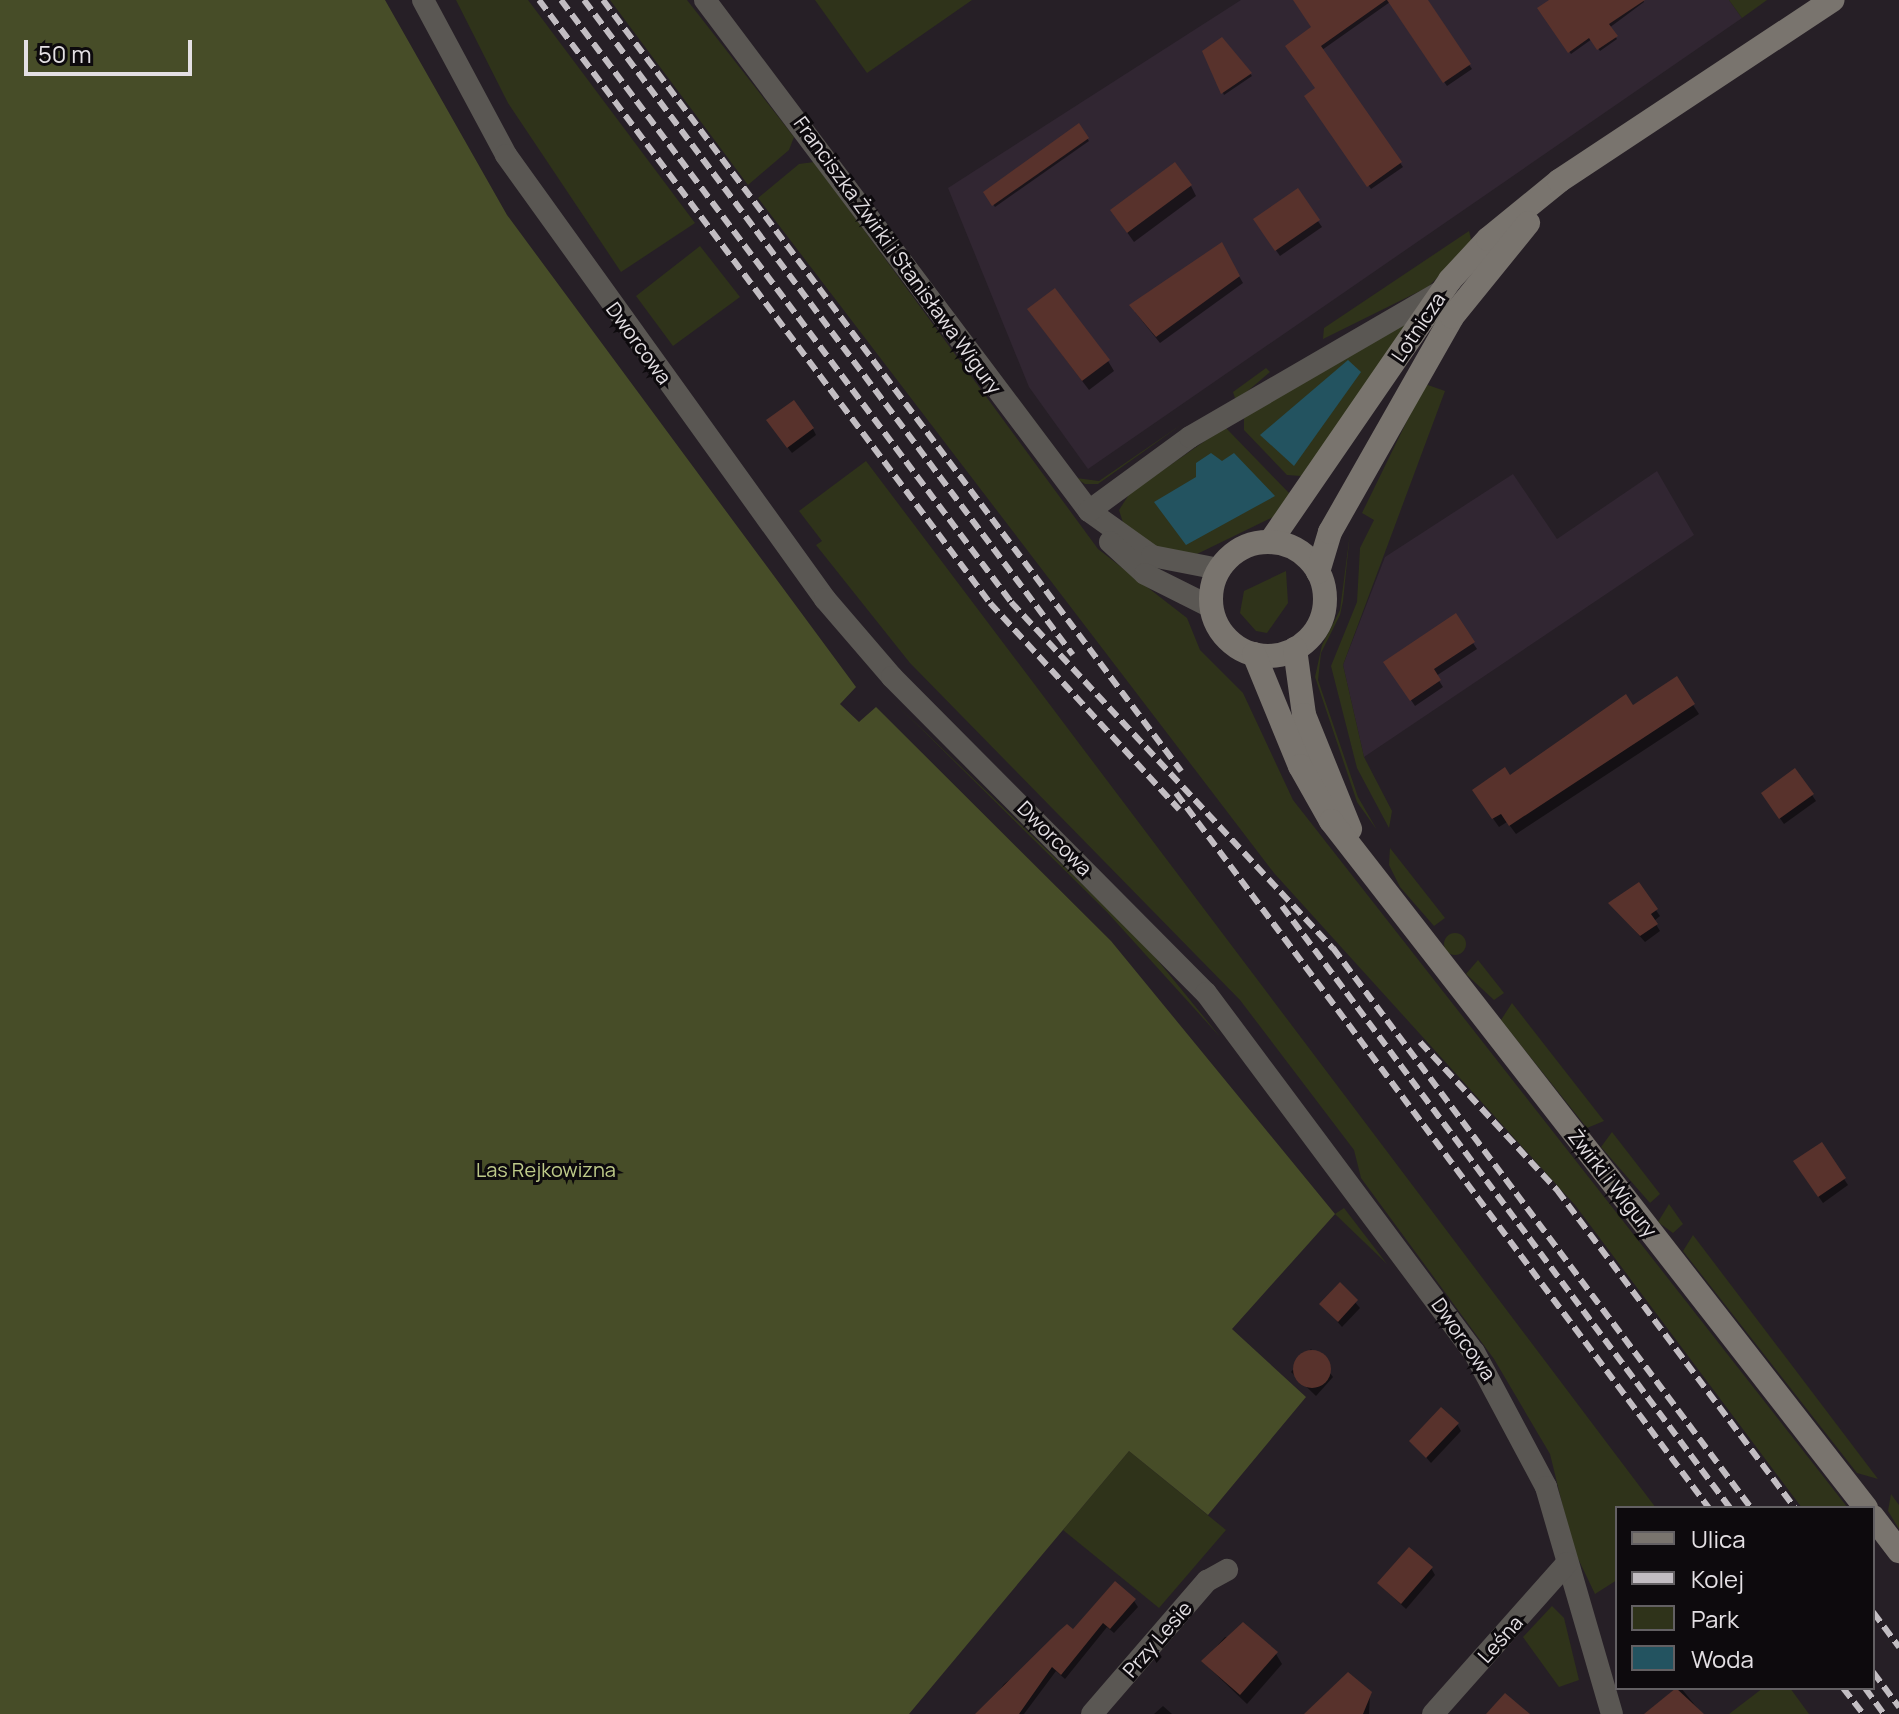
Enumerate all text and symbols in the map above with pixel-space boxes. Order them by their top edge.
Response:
scale bar [28,24,196,74]
text: 50 m [38,37,92,70]
street label: Franciszka Żwirki i Stanisława Wigury [789,111,1007,399]
street label: Lotnicza [1386,288,1450,366]
street label: Dworcowa [601,297,677,389]
street label: Dworcowa [1013,796,1097,880]
street label: Żwirki i Wigury [1564,1124,1662,1242]
park label: Las Rejkowizna [476,1157,616,1181]
street label: Dworcowa [1427,1293,1501,1385]
legend [1615,1506,1875,1690]
text: Ulica [1691,1522,1746,1555]
text: Kolej [1691,1562,1744,1595]
street label: Przy Lesie [1117,1596,1197,1682]
text: Park [1691,1602,1739,1635]
street label: Leśna [1473,1610,1527,1668]
text: Woda [1691,1642,1754,1675]

